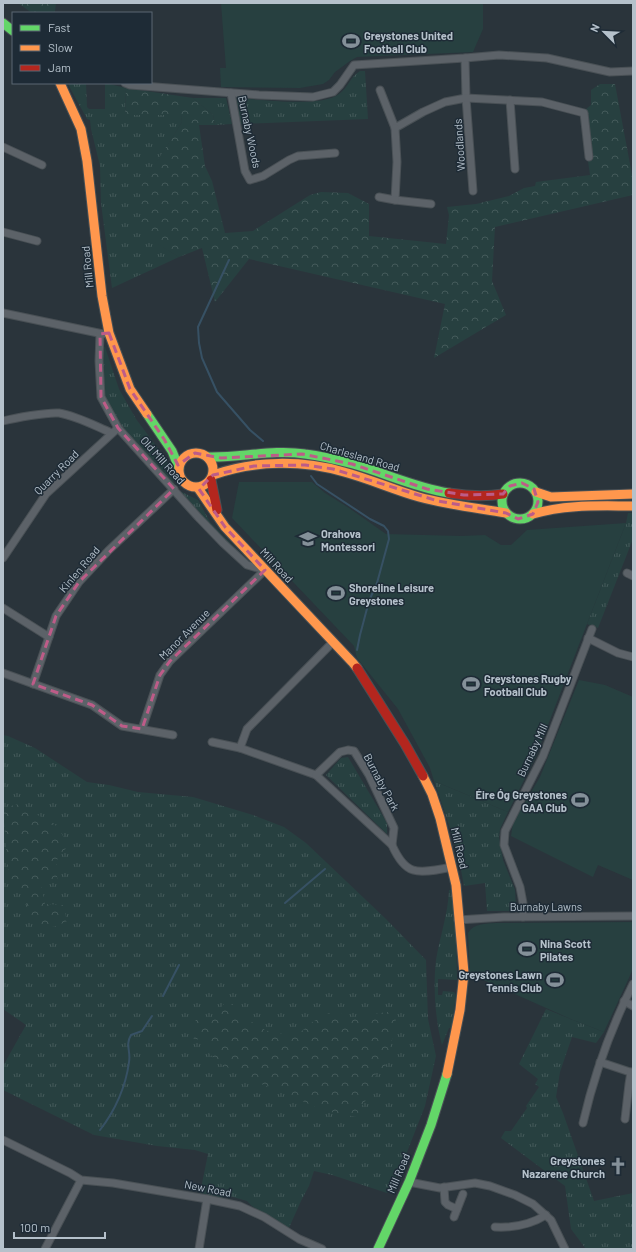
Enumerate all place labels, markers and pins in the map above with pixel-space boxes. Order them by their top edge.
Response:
place label: Greystones United Football Club [364,29,453,55]
sports icon: Greystones United Football Club [341,31,361,51]
place label: Orahova Montessori [321,527,375,553]
school or university icon: Orahova Montessori [298,529,318,549]
place label: Shoreline Leisure Greystones [349,581,434,607]
sports icon: Shoreline Leisure Greystones [326,583,346,603]
place label: Greystones Rugby Football Club [484,672,572,698]
sports icon: Greystones Rugby Football Club [461,674,481,694]
place label: Éire Óg Greystones GAA Club [476,788,567,814]
sports icon: Éire Óg Greystones GAA Club [570,790,590,810]
place label: Nina Scott Pilates [540,937,591,963]
sports icon: Nina Scott Pilates [517,939,537,959]
place label: Greystones Lawn Tennis Club [458,968,542,994]
sports icon: Greystones Lawn Tennis Club [545,970,565,990]
place label: Greystones Nazarene Church [522,1154,605,1180]
church icon: Greystones Nazarene Church [608,1156,628,1176]

